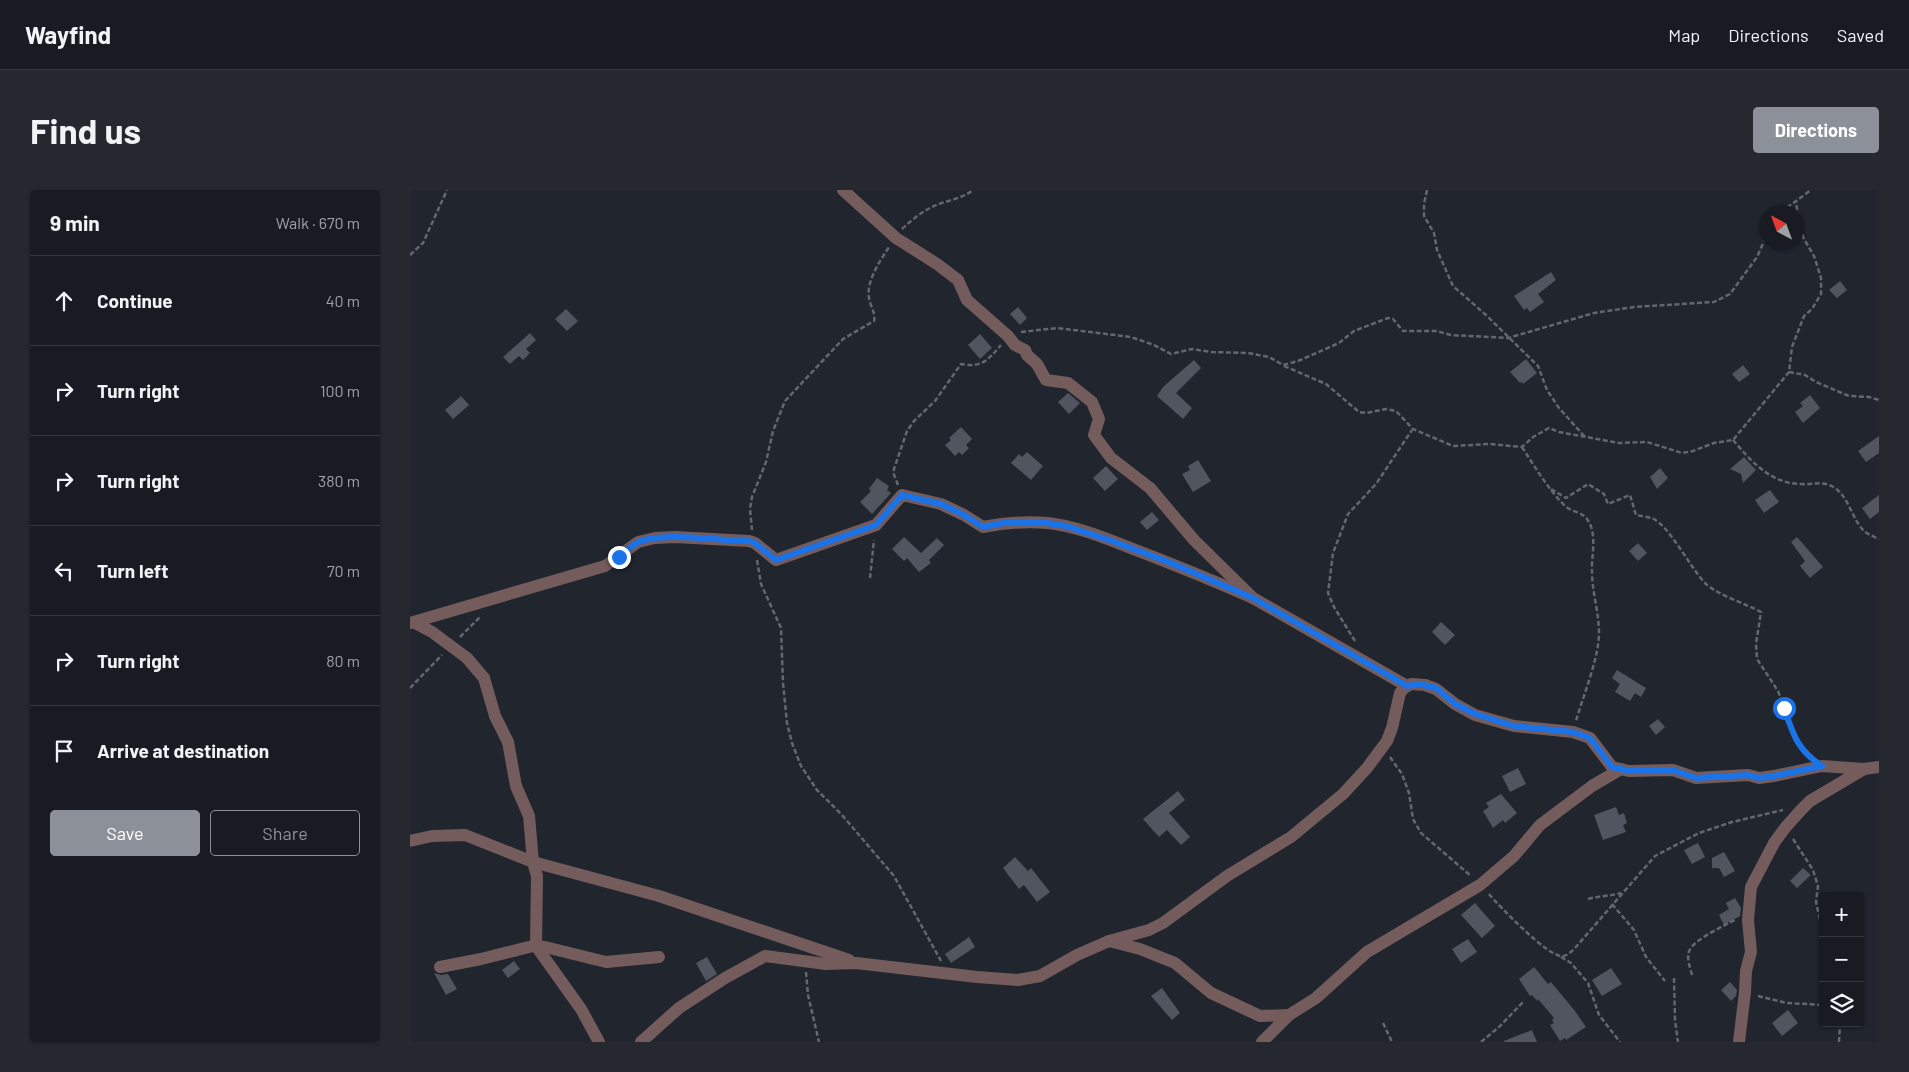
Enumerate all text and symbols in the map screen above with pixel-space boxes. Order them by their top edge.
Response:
text: Wayfind [25,20,111,49]
text: Map [1668,24,1700,46]
text: Directions [1728,24,1809,46]
text: Saved [1837,24,1884,46]
button: Directions [1753,107,1879,153]
text: Find us [30,109,141,151]
north arrow [1759,205,1804,250]
text: 9 min [50,210,100,235]
text: Walk · 670 m [276,213,360,232]
icon: ahead [50,287,78,315]
text: Continue [97,289,173,312]
text: 40 m [326,291,360,310]
icon: right [50,377,78,405]
text: Turn right [97,379,179,402]
text: 100 m [320,381,360,400]
icon: right [50,467,78,495]
text: Turn right [97,469,179,492]
text: 380 m [318,471,360,490]
route end [608,546,631,569]
icon: left [50,557,78,585]
text: Turn left [97,559,168,582]
text: 70 m [327,561,360,580]
icon: right [50,647,78,675]
text: Turn right [97,649,179,672]
text: 80 m [326,651,360,670]
route start [1773,697,1796,720]
icon: arrive [50,737,78,765]
text: Arrive at destination [97,739,269,762]
button: Save [50,810,200,856]
button: Share [210,810,360,856]
map controls [1819,892,1864,1027]
button: + [1819,892,1864,937]
button: − [1819,937,1864,982]
button: layers [1819,982,1864,1027]

